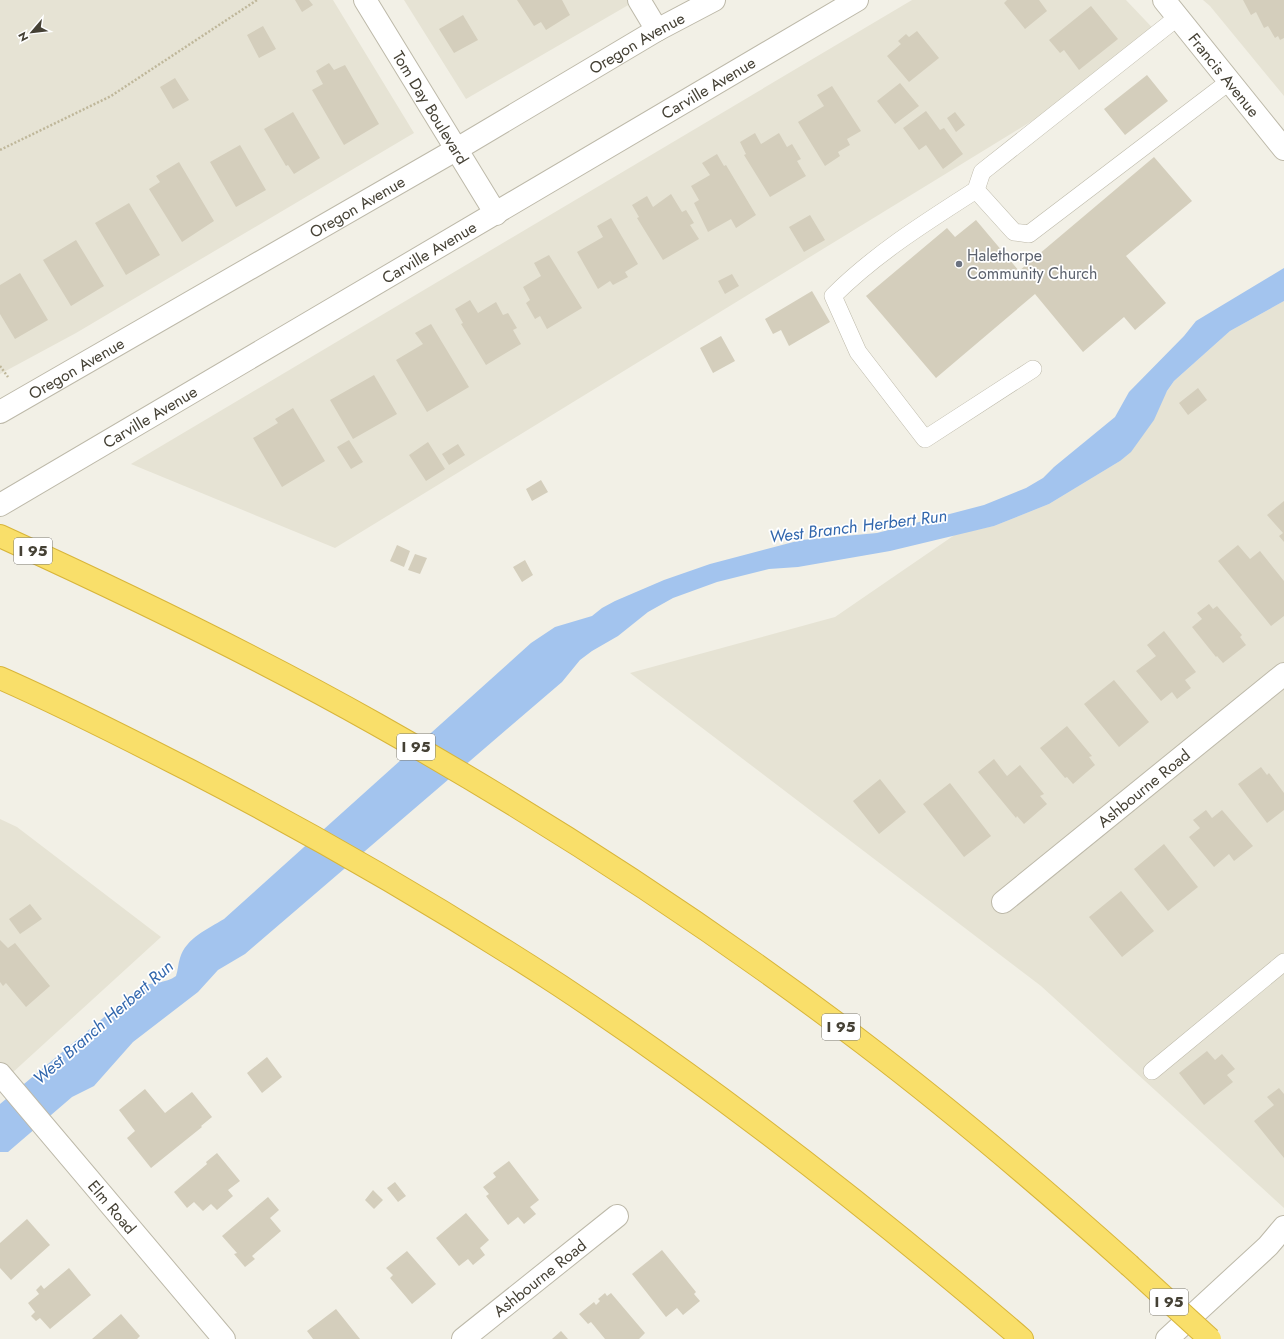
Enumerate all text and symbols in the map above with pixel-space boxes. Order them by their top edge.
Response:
street label: Oregon Avenue [584,6,689,80]
north arrow [12,12,52,52]
street label: Francis Avenue [1183,28,1265,122]
text: N [14,29,32,44]
street label: Tom Day Boulevard [387,46,474,169]
street label: Carville Avenue [657,51,760,125]
street label: Oregon Avenue [305,170,409,243]
street label: Carville Avenue [377,215,481,289]
place label: Halethorpe Community Church [967,244,1097,285]
marker: Halethorpe Community Church [954,259,964,269]
street label: Oregon Avenue [24,331,128,405]
street label: Carville Avenue [98,380,201,454]
water label: West Branch Herbert Run [768,503,948,549]
road number: I 95 [14,538,52,564]
road number: I 95 [397,734,435,760]
street label: Ashbourne Road [1092,743,1195,833]
water label: West Branch Herbert Run [28,954,178,1090]
road number: I 95 [822,1014,860,1040]
street label: Elm Road [83,1175,142,1239]
street label: Ashbourne Road [488,1234,591,1322]
road number: I 95 [1150,1289,1188,1315]

